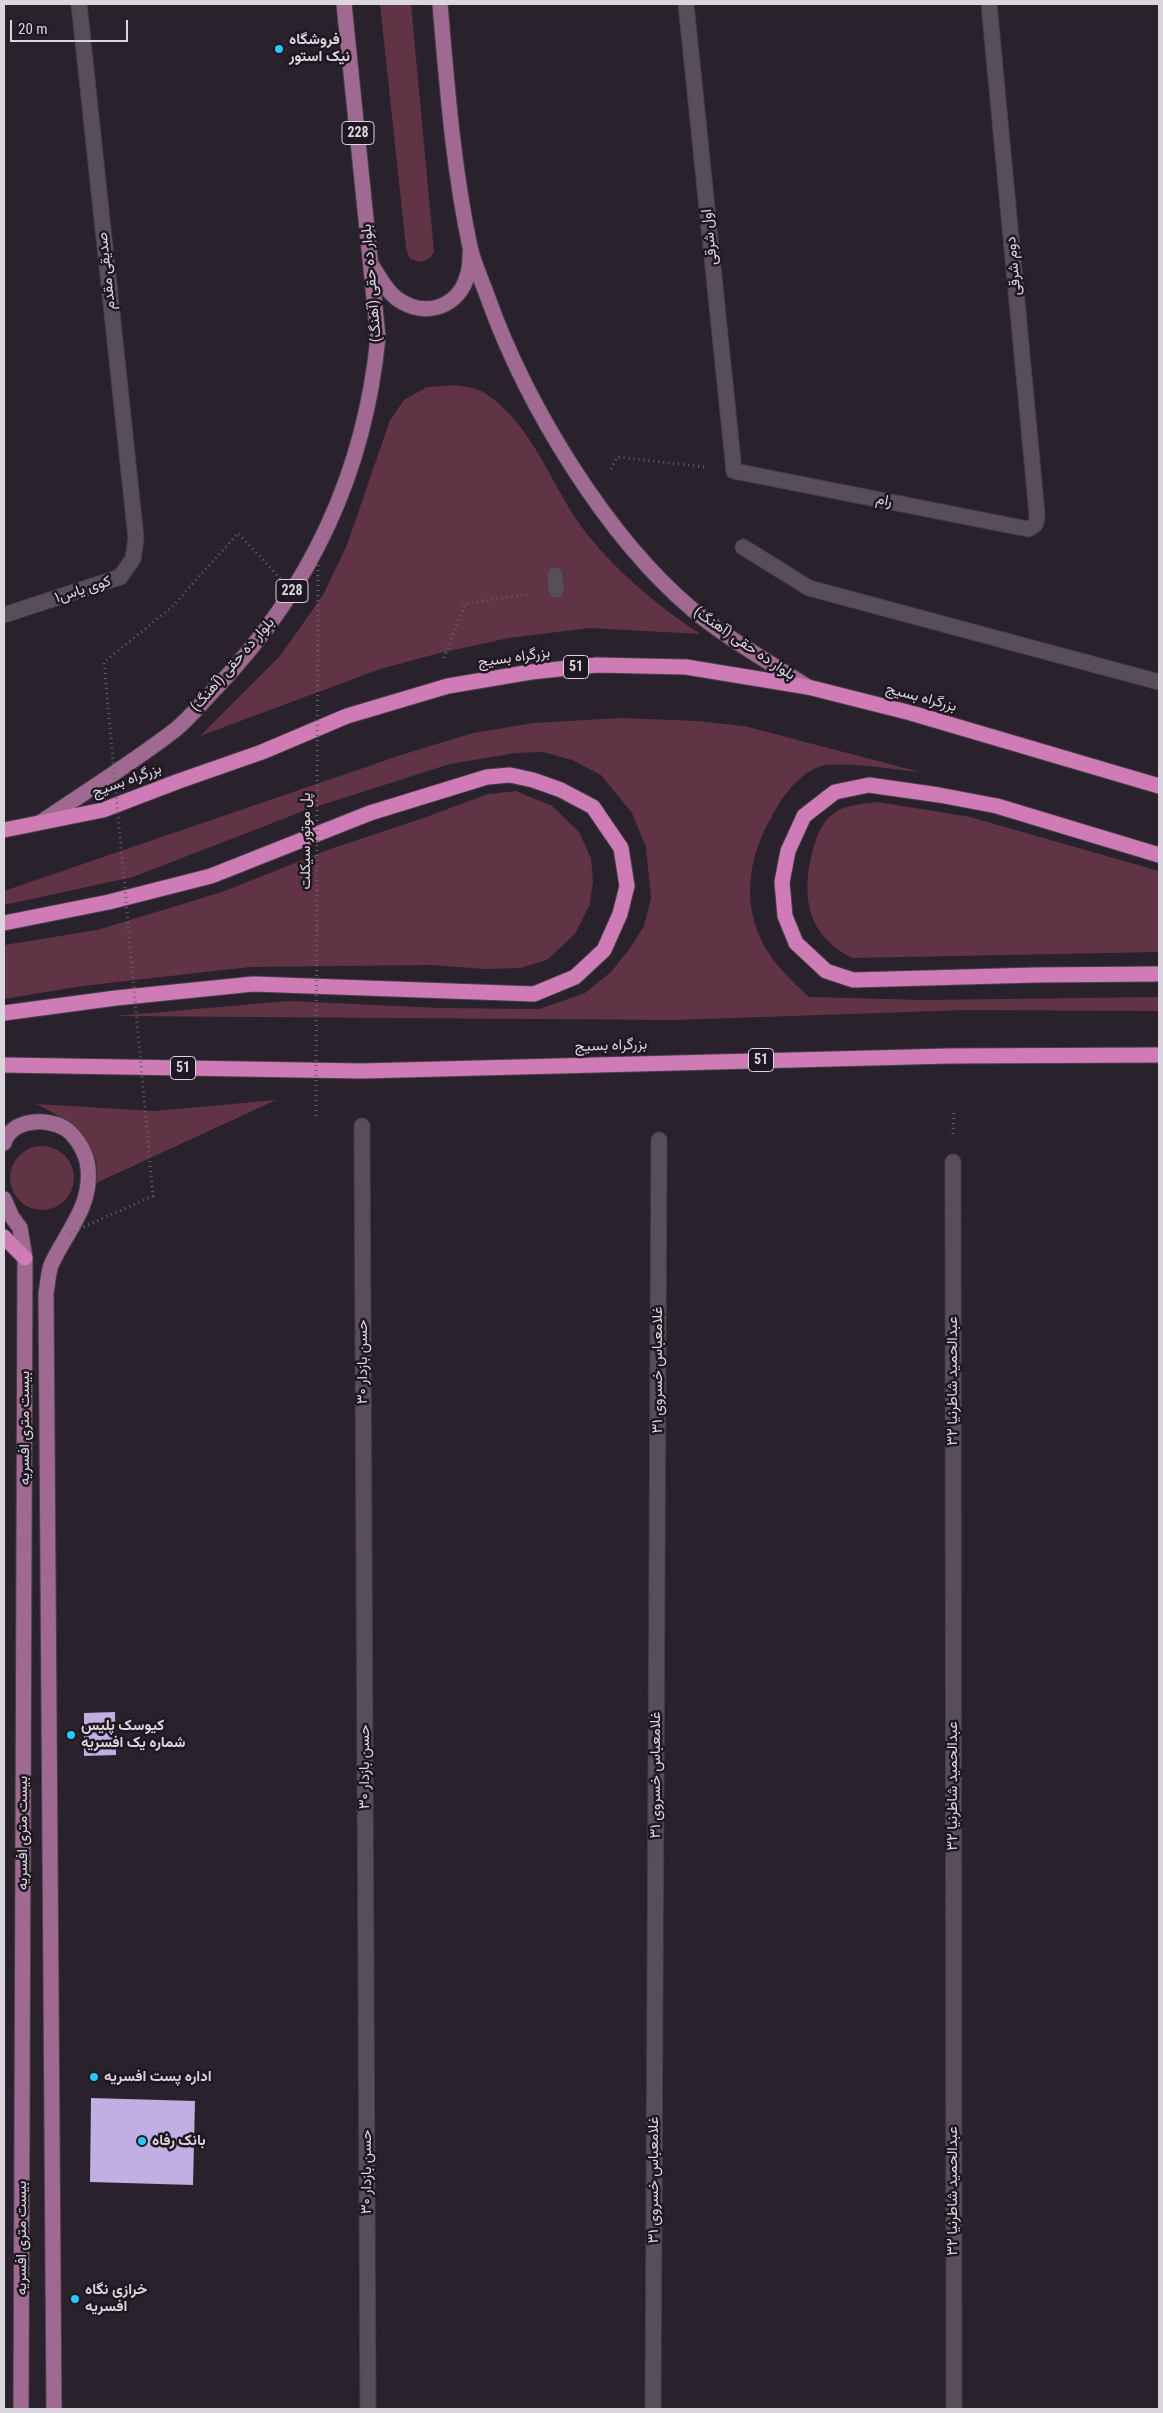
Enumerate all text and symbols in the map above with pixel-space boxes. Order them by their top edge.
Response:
scale bar [12,10,130,42]
text: 20 m [18,20,48,38]
place label: فروشگاه نیک استور [289,31,350,66]
marker: فروشگاه نیک استور [273,43,285,55]
road number: 228 [342,122,374,144]
street label: اول شرقی [698,208,722,266]
street label: بلوار ده حقی (آهنگ) [358,223,386,343]
street label: صدیقی مقدم [94,231,120,311]
street label: دوم شرقی [1002,236,1026,296]
street label: رام [874,491,894,511]
street label: کوی یاس۱ [53,572,113,608]
road number: 228 [276,580,308,602]
street label: بلوار ده حقی (آهنگ) [690,603,798,685]
street label: بلوار ده حقی (آهنگ) [187,614,279,716]
street label: بزرگراه بسیج [477,644,551,672]
road number: 51 [564,656,588,679]
street label: بزرگراه بسیج [884,680,958,716]
street label: بزرگراه بسیج [90,760,164,802]
street label: پل موتور سیکلت [297,793,315,889]
street label: بزرگراه بسیج [574,1036,648,1056]
road number: 51 [748,1048,774,1072]
road number: 51 [170,1056,196,1080]
street label: غلامعباس خسروی ۳۱ [649,1307,667,1433]
street label: عبدالحمید شاطرنیا ۳۲ [944,1316,962,1446]
street label: حسن بازدار ۳۰ [354,1320,372,1404]
street label: بیست متری افسریه [16,1371,34,1485]
street label: غلامعباس خسروی ۳۱ [647,1712,665,1838]
place label: کیوسک پلیس شماره یک افسریه [81,1717,186,1752]
street label: عبدالحمید شاطرنیا ۳۲ [944,1721,962,1851]
street label: حسن بازدار ۳۰ [356,1725,374,1809]
marker: کیوسک پلیس شماره یک افسریه [65,1729,77,1741]
street label: بیست متری افسریه [14,1776,32,1890]
place label: اداره پست افسریه [104,2068,212,2086]
marker: اداره پست افسریه [88,2071,100,2083]
street label: غلامعباس خسروی ۳۱ [645,2117,663,2243]
street label: عبدالحمید شاطرنیا ۳۲ [944,2126,962,2256]
street label: حسن بازدار ۳۰ [358,2130,376,2214]
place label: بانک رفاه [152,2132,206,2150]
marker: بانک رفاه [136,2135,148,2147]
street label: بیست متری افسریه [13,2181,31,2295]
place label: خرازی نگاه افسریه [85,2281,147,2316]
marker: خرازی نگاه افسریه [69,2293,81,2305]

